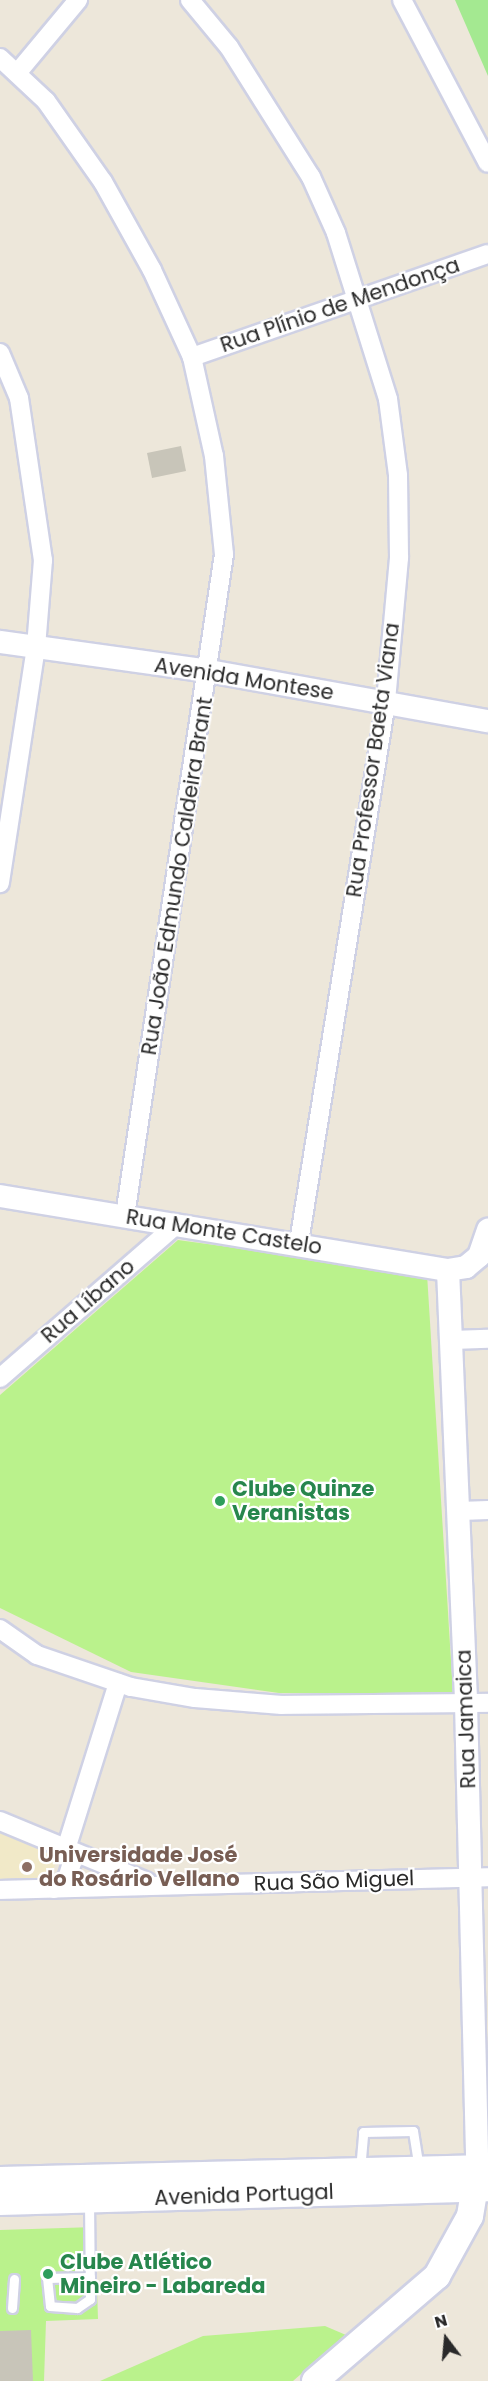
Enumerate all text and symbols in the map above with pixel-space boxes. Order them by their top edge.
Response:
street label: Rua Plínio de Mendonça [217,252,463,358]
street label: Rua Professor Baeta Viana [341,621,405,899]
street label: Avenida Montese [153,652,335,706]
street label: Rua João Edmundo Caldeira Brant [136,695,218,1057]
street label: Rua Monte Castelo [124,1204,324,1260]
street label: Rua Líbano [36,1254,140,1348]
place label: Clube Quinze Veranistas [232,1476,374,1526]
marker: Clube Quinze Veranistas [213,1494,227,1508]
street label: Rua Jamaica [451,1649,481,1789]
place label: Universidade José do Rosário Vellano [39,1842,240,1892]
marker: Universidade José do Rosário Vellano [20,1860,34,1874]
street label: Rua São Miguel [253,1866,415,1896]
street label: Avenida Portugal [154,2179,334,2211]
place label: Clube Atlético Mineiro - Labareda [60,2249,265,2299]
marker: Clube Atlético Mineiro - Labareda [41,2267,55,2281]
north arrow [416,2309,476,2369]
text: N [432,2309,450,2334]

